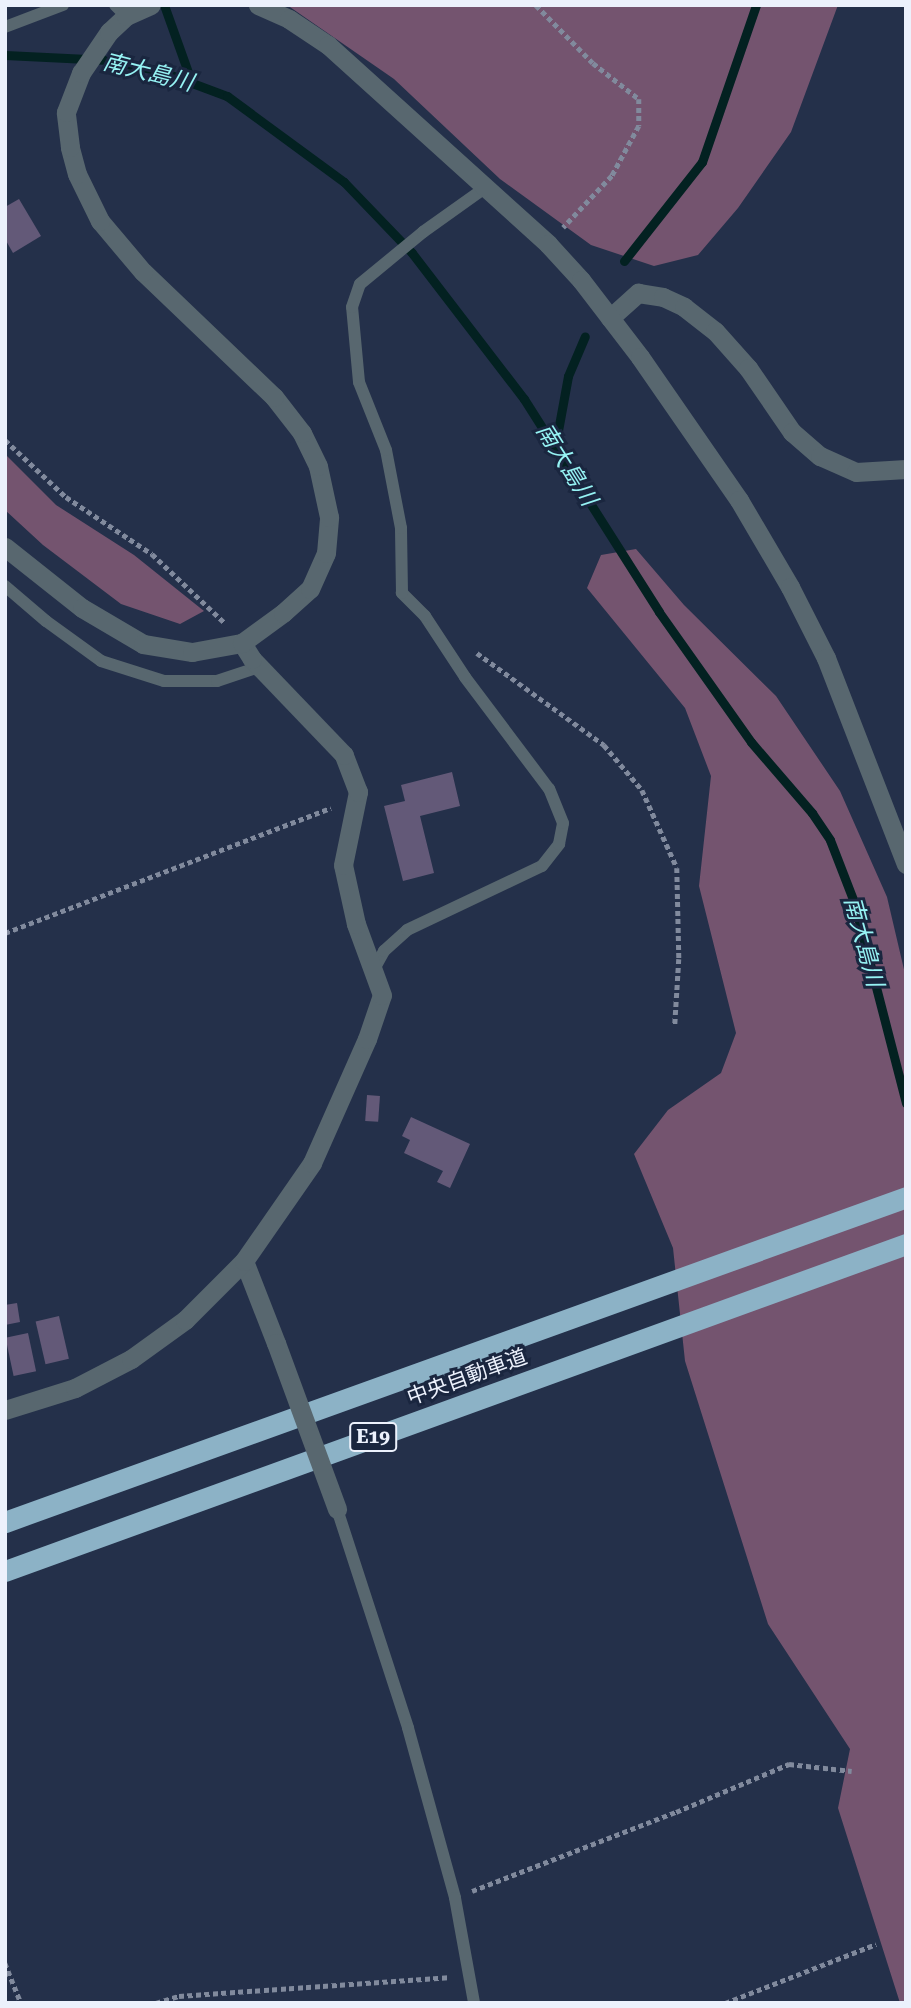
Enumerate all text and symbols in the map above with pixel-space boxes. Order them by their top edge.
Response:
water label: 南大島川 [100,48,196,98]
water label: 南大島川 [530,419,602,511]
water label: 南大島川 [838,894,888,990]
street label: 中央自動車道 [403,1344,531,1410]
road number: E19 [348,1422,398,1452]

